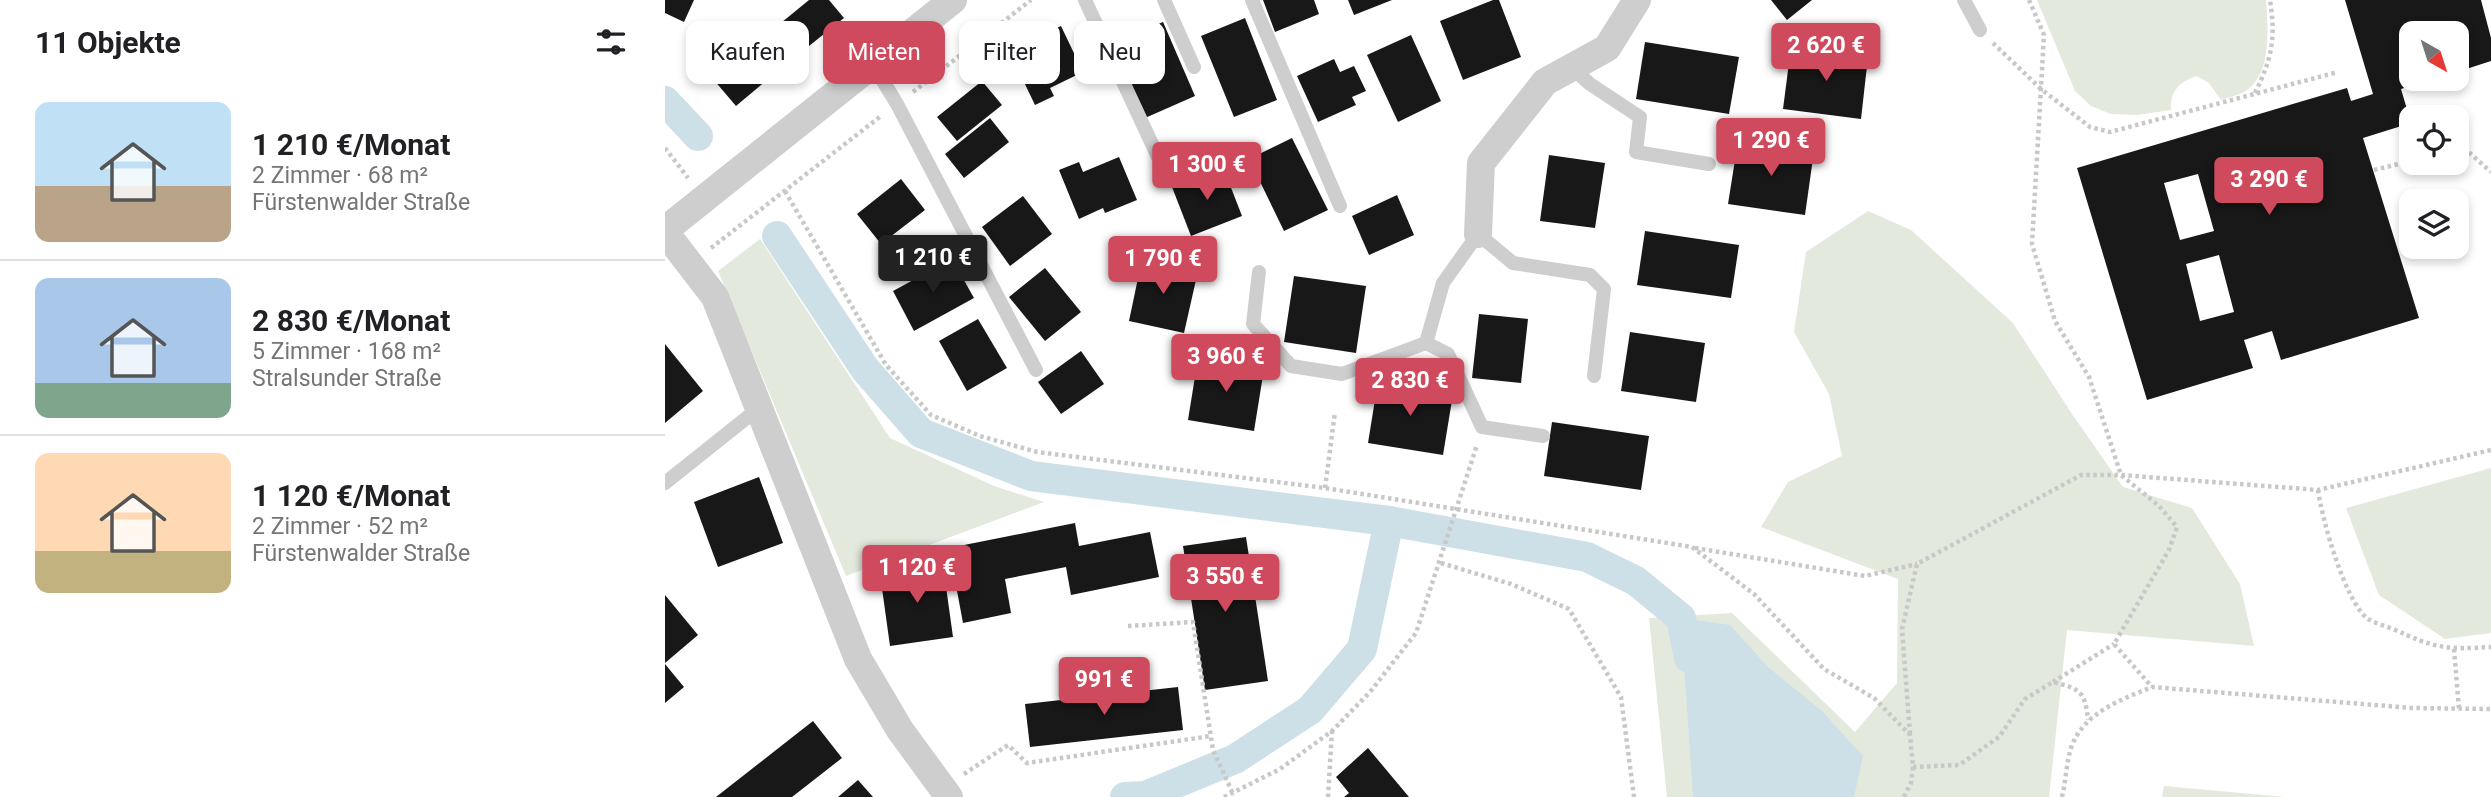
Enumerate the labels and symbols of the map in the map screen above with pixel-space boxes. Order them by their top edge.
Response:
north arrow [2399,21,2469,91]
pin: 2 620 € [1761,24,1891,83]
pin: 1 290 € [1706,118,1836,178]
pin: 1 300 € [1142,142,1272,202]
pin: 3 290 € [2204,158,2334,217]
pin: 1 210 € [868,236,998,295]
pin: 1 790 € [1098,236,1228,296]
pin: 3 960 € [1161,334,1291,394]
pin: 2 830 € [1345,358,1475,418]
pin: 1 120 € [852,546,982,605]
pin: 3 550 € [1160,554,1290,614]
pin: 991 € [1055,658,1153,717]

